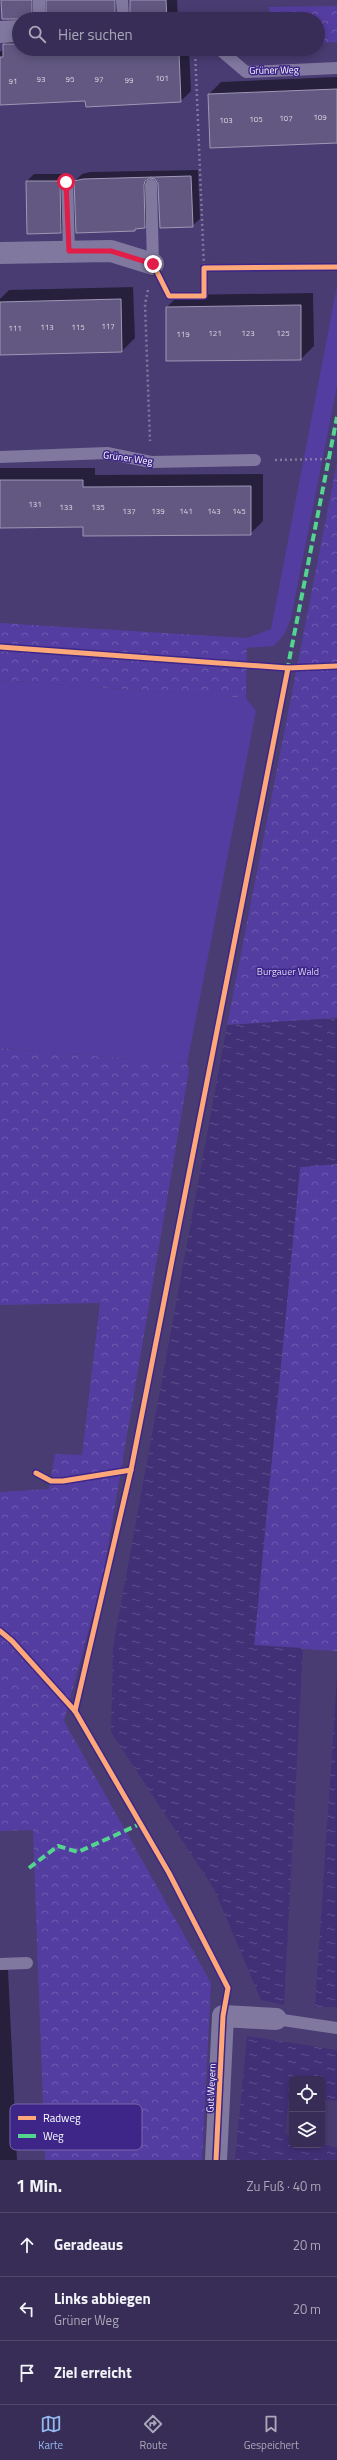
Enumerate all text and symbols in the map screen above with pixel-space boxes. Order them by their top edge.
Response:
search box [12,12,325,56]
icon: search [26,23,48,45]
text: Hier suchen [58,23,133,46]
street label: Grüner Weg [249,62,299,78]
house number: 101 [155,72,169,84]
house number: 93 [37,73,45,85]
house number: 95 [66,73,75,85]
house number: 97 [95,73,103,85]
house number: 99 [125,74,134,86]
house number: 91 [9,75,17,87]
house number: 109 [313,111,327,123]
house number: 107 [279,112,293,124]
house number: 105 [249,113,263,125]
house number: 103 [219,114,233,126]
route start [57,173,75,191]
route end [144,255,162,273]
house number: 117 [101,320,115,332]
house number: 113 [40,321,54,333]
house number: 115 [71,321,85,333]
house number: 111 [8,322,22,334]
house number: 121 [208,327,222,339]
house number: 123 [241,327,255,339]
house number: 125 [276,327,290,339]
house number: 119 [176,328,190,340]
street label: Grüner Weg [102,447,154,469]
house number: 131 [28,498,42,510]
house number: 133 [59,501,73,513]
house number: 135 [91,501,105,513]
house number: 137 [122,505,136,517]
house number: 139 [151,505,165,517]
house number: 141 [179,505,193,517]
house number: 143 [207,505,221,517]
house number: 145 [232,505,246,517]
park label: Burgauer Wald [257,964,319,979]
street label: Gut Weyern [202,2063,220,2113]
map controls [289,2076,325,2148]
button: locate [289,2076,325,2112]
legend [10,2104,142,2150]
text: Radweg [43,2110,81,2126]
button: layers [289,2112,325,2148]
text: Weg [43,2128,64,2144]
text: 1 Min. [16,2173,62,2199]
text: Zu Fuß · 40 m [247,2176,321,2196]
text: Geradeaus [54,2233,123,2256]
icon: ahead [16,2234,38,2256]
text: 20 m [293,2235,321,2255]
text: Links abbiegen [54,2287,151,2310]
icon: left [16,2298,38,2320]
text: 20 m [293,2299,321,2319]
text: Grüner Weg [54,2310,119,2330]
text: Ziel erreicht [54,2361,132,2384]
icon: arrive [16,2362,38,2384]
tab: Karte [38,2413,63,2453]
tab: Route [140,2413,167,2453]
tab: Gespeichert [244,2413,299,2453]

